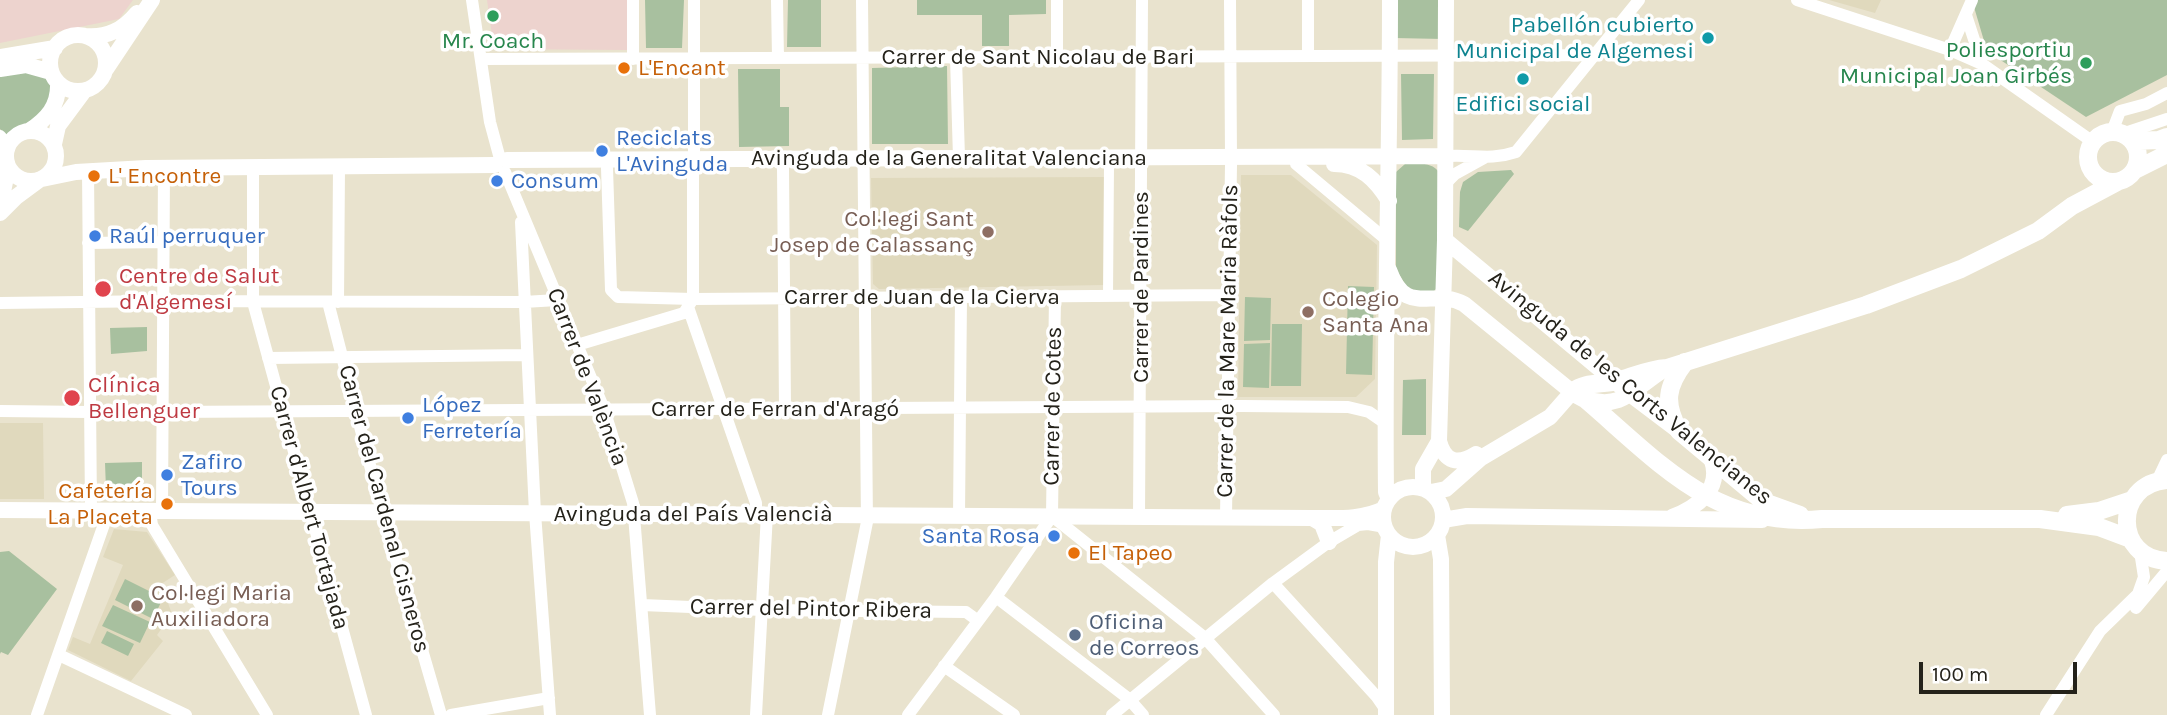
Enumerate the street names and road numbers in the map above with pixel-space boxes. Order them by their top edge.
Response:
street label: Carrer de Sant Nicolau de Bari [882,43,1194,71]
street label: Avinguda de la Generalitat Valenciana [751,144,1147,172]
street label: Carrer de la Mare Maria Ràfols [1211,184,1245,498]
street label: Carrer de Pardines [1127,191,1155,383]
street label: Avinguda de les Corts Valencianes [1482,265,1778,511]
street label: Carrer de Juan de la Cierva [784,283,1060,311]
street label: Carrer de València [540,284,634,470]
street label: Carrer de Cotes [1038,326,1068,486]
street label: Carrer del Cardenal Cisneros [332,362,436,656]
street label: Carrer d'Albert Tortajada [263,383,355,633]
street label: Carrer de Ferran d'Aragó [651,395,899,423]
street label: Avinguda del País Valencià [553,500,833,528]
street label: Carrer del Pintor Ribera [690,593,932,625]

